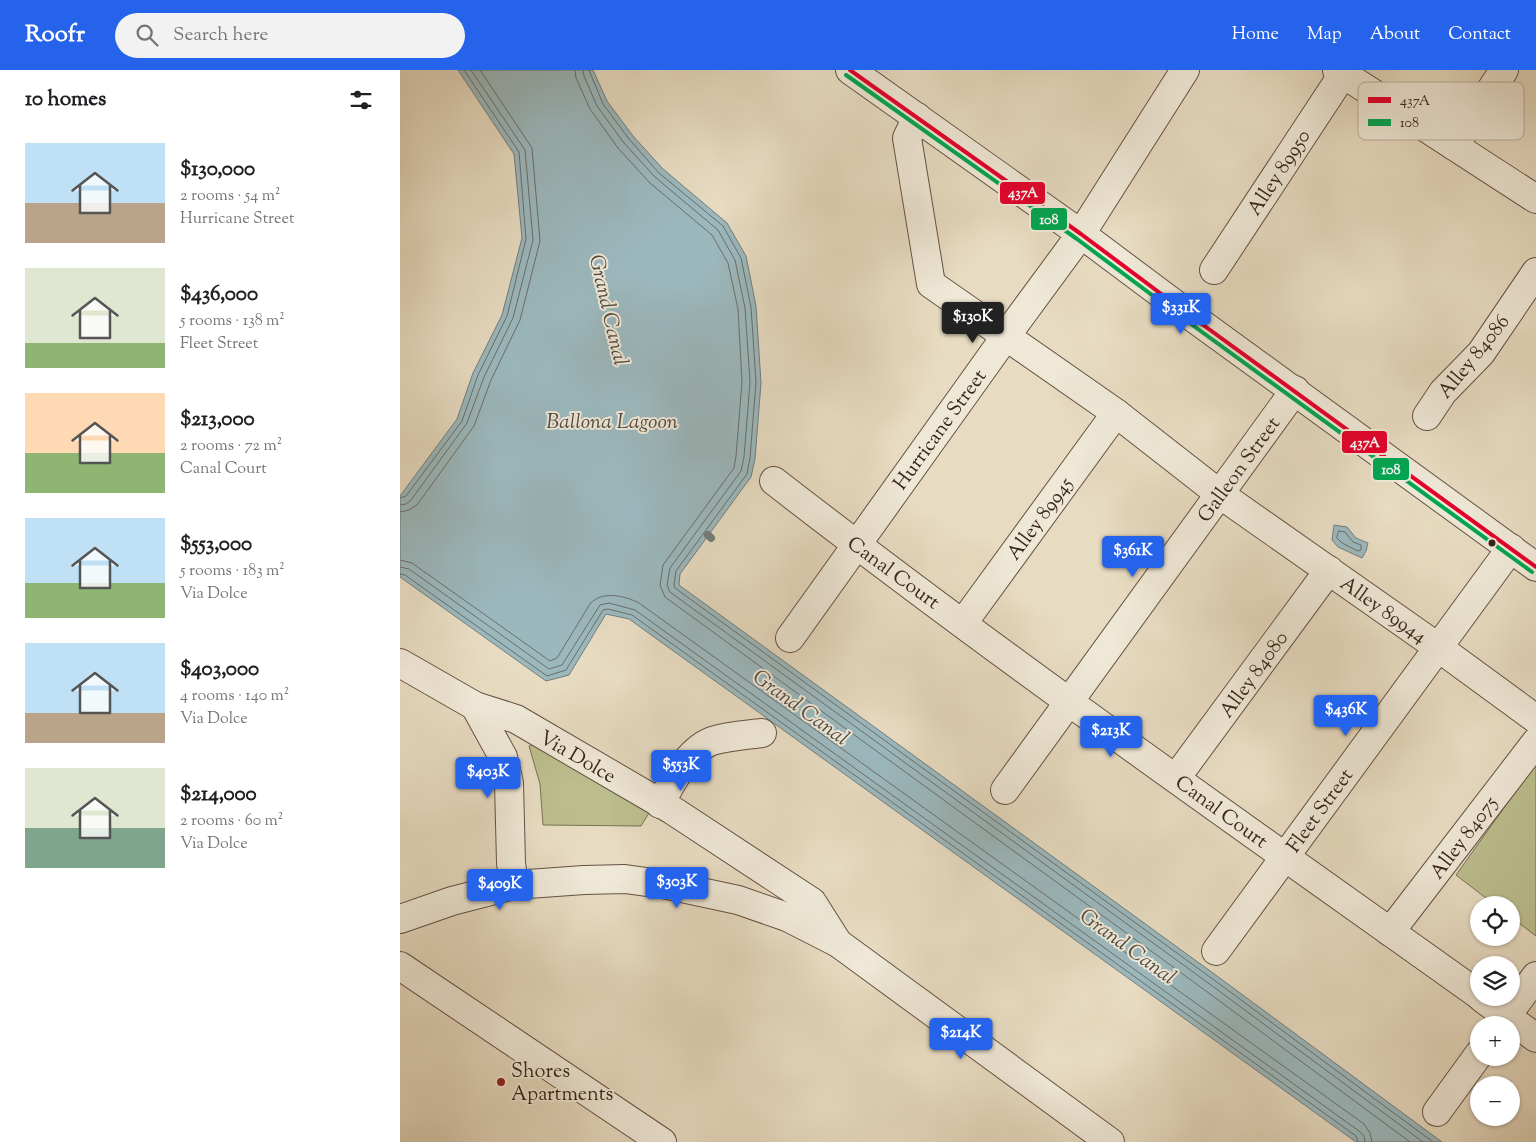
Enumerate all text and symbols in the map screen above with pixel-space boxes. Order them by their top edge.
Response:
search box [115,13,465,58]
text: Roofr [25,18,85,52]
icon: search [133,21,161,49]
text: Search here [173,22,268,49]
text: Home [1232,22,1279,48]
text: Map [1307,22,1342,48]
text: About [1370,22,1420,48]
text: Contact [1448,22,1511,48]
legend [1358,82,1524,140]
text: 10 homes [25,85,106,115]
icon: filters [347,86,375,114]
text: 437A [1400,92,1431,112]
text: 108 [1400,114,1419,134]
street label: Alley 89950 [1241,125,1319,222]
text: $130,000 [180,155,255,185]
icon: home [65,163,125,223]
line badge: 437A [999,181,1046,205]
text: 437A [1007,184,1039,204]
text: 2 rooms · 54 m² [180,185,280,208]
line badge: 108 [1030,207,1068,231]
text: Hurricane Street [180,208,294,231]
text: 108 [1039,211,1059,231]
water label: Grand Canal [580,252,634,369]
text: $436,000 [180,280,258,310]
icon: home [65,288,125,348]
pin: $331K [1146,292,1216,335]
text: $331K [1162,297,1200,320]
pin: $130K [938,302,1008,344]
text: $130K [953,306,993,329]
street label: Alley 84086 [1432,309,1518,406]
text: 5 rooms · 138 m² [180,310,285,333]
text: Fleet Street [180,333,258,356]
street label: Hurricane Street [887,364,995,497]
text: $213,000 [180,405,255,435]
water label: Ballona Lagoon [546,408,678,438]
street label: Galleon Street [1192,411,1288,529]
icon: home [65,413,125,473]
line badge: 437A [1341,430,1388,454]
text: 437A [1349,434,1381,454]
text: 2 rooms · 72 m² [180,435,282,458]
line badge: 108 [1372,457,1410,481]
text: Canal Court [180,458,267,481]
text: 108 [1381,461,1401,481]
street label: Alley 89945 [1001,472,1081,567]
text: $553,000 [180,530,252,560]
street label: Canal Court [840,530,945,618]
pin: $361K [1098,536,1168,578]
icon: home [65,538,125,598]
unlabelled marker [1487,538,1497,548]
text: $361K [1113,540,1153,563]
text: 5 rooms · 183 m² [180,560,285,583]
street label: Alley 89944 [1333,570,1432,652]
text: Via Dolce [180,583,248,606]
street label: Alley 84080 [1214,626,1297,725]
text: $403,000 [180,655,259,685]
icon: home [65,663,125,723]
water label: Grand Canal [745,663,854,754]
text: 4 rooms · 140 m² [180,685,289,708]
pin: $436K [1311,694,1381,737]
text: $436K [1325,699,1367,722]
text: Via Dolce [180,708,248,731]
pin: $213K [1076,716,1146,758]
text: $213K [1091,720,1131,743]
street label: Via Dolce [533,724,621,792]
pin: $553K [646,750,716,792]
text: $553K [662,754,700,777]
pin: $403K [453,756,523,799]
text: $403K [467,761,509,784]
street label: Fleet Street [1281,763,1362,860]
street label: Canal Court [1168,769,1273,857]
text: $214,000 [180,780,257,810]
icon: home [65,788,125,848]
street label: Alley 84075 [1424,791,1506,886]
text: 2 rooms · 60 m² [180,810,283,833]
text: Via Dolce [180,833,248,856]
pin: $303K [642,866,712,909]
pin: $409K [465,868,535,911]
text: $303K [656,871,698,894]
text: $409K [478,873,522,896]
map controls [1470,896,1520,1126]
button: locate [1470,896,1520,946]
water label: Grand Canal [1072,902,1181,993]
button: layers [1470,956,1520,1006]
button: + [1470,1016,1520,1066]
pin: $214K [926,1018,996,1060]
text: $214K [940,1022,982,1045]
place label: Shores Apartments [511,1058,614,1110]
marker: Shores Apartments [495,1076,507,1088]
button: − [1470,1076,1520,1126]

